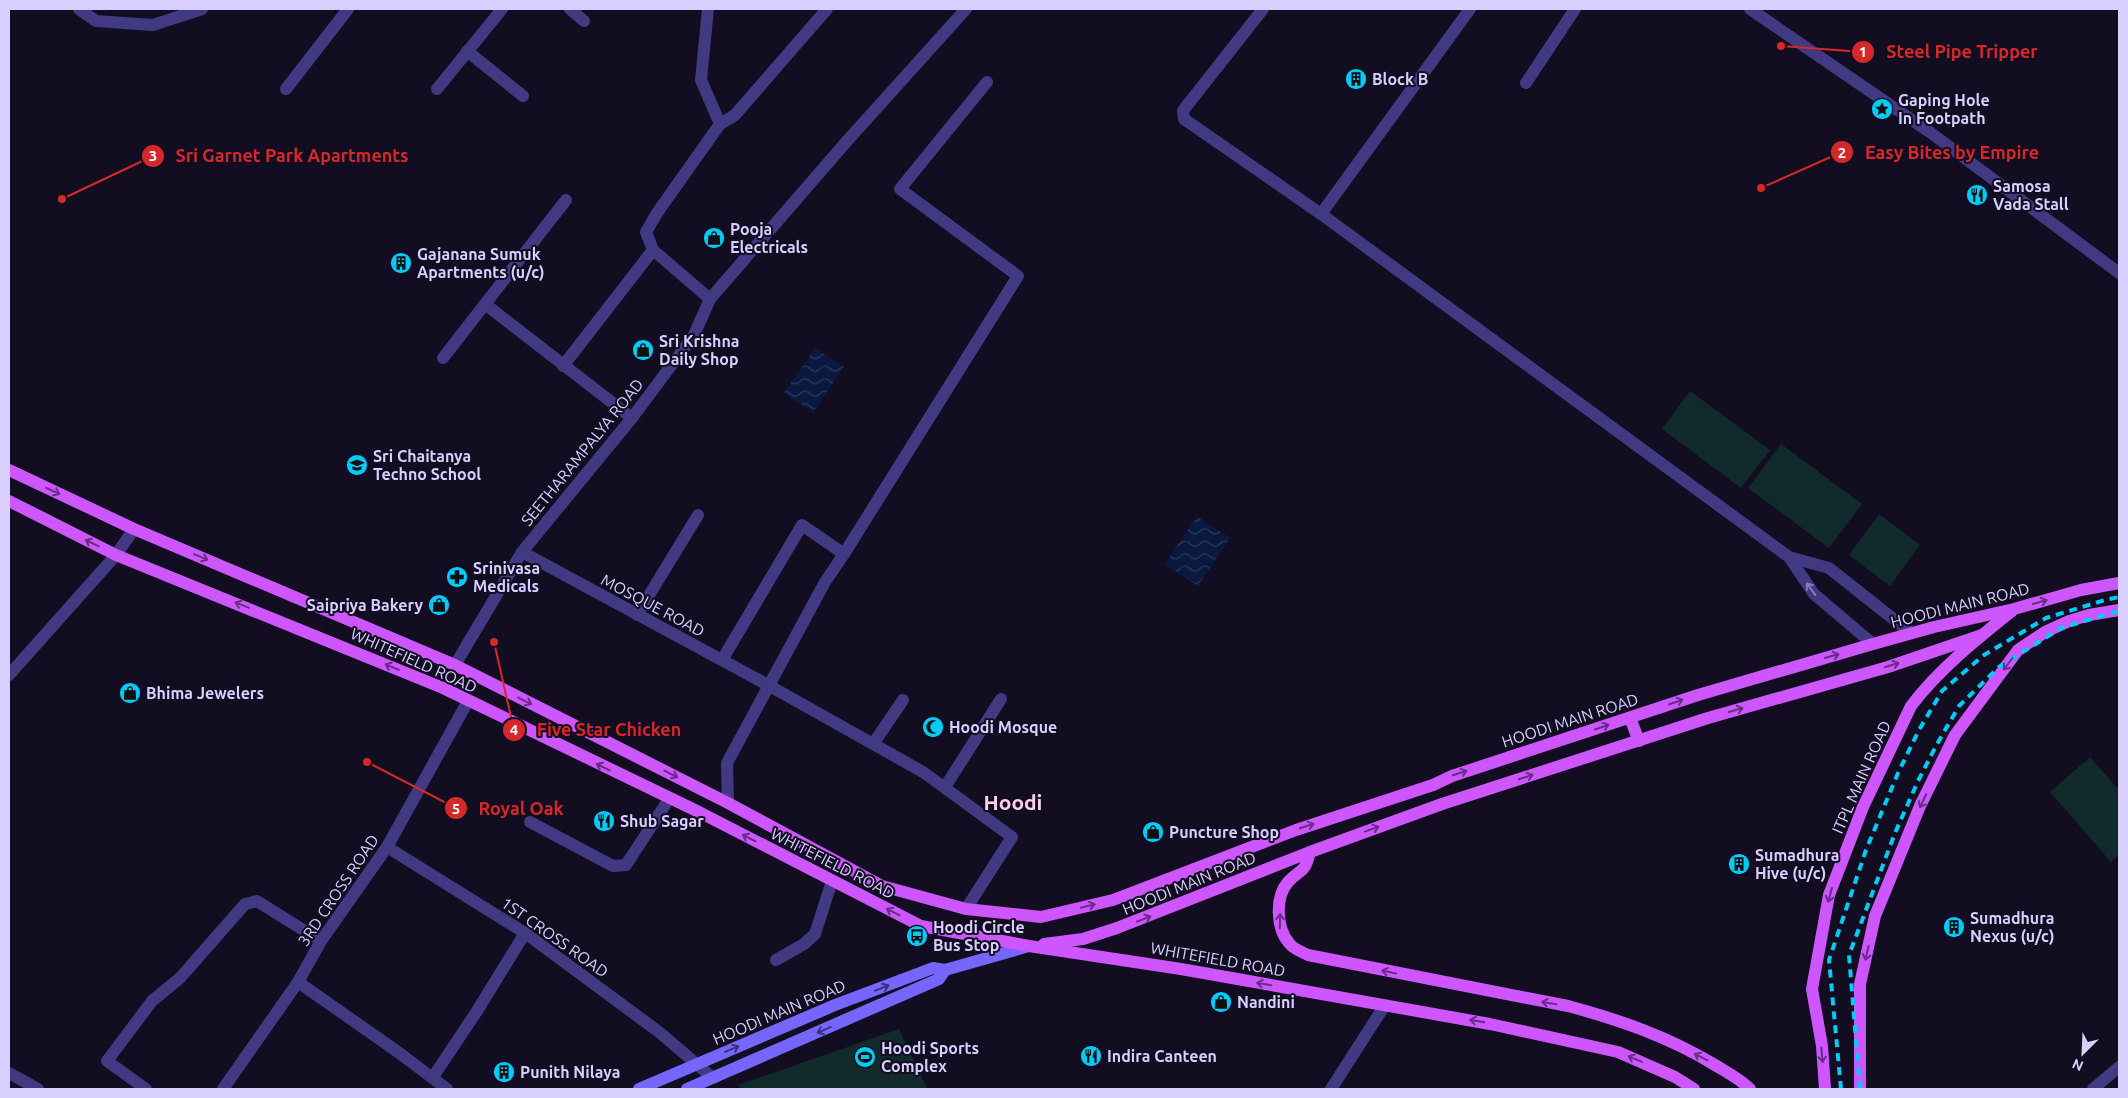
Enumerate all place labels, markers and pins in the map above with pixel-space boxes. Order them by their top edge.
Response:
callout: Steel Pipe Tripper [1851,36,2047,69]
building icon: Block B [1344,67,1368,91]
place label: Block B [1372,70,1428,88]
place label: Gaping Hole In Footpath [1898,91,1990,127]
place icon: Gaping Hole In Footpath [1870,97,1894,121]
callout: Easy Bites by Empire [1830,136,2049,169]
callout: Sri Garnet Park Apartments [140,139,418,172]
place label: Samosa Vada Stall [1993,177,2069,213]
restaurant icon: Samosa Vada Stall [1965,183,1989,207]
place label: Pooja Electricals [730,220,808,256]
shop icon: Pooja Electricals [702,226,726,250]
place label: Gajanana Sumuk Apartments (u/c) [417,245,545,282]
building icon: Gajanana Sumuk Apartments (u/c) [389,251,413,275]
place label: Sri Krishna Daily Shop [659,332,740,368]
shop icon: Sri Krishna Daily Shop [631,338,655,362]
place label: Sri Chaitanya Techno School [373,447,481,483]
school or university icon: Sri Chaitanya Techno School [345,453,369,477]
place label: Srinivasa Medicals [473,559,540,595]
pharmacy icon: Srinivasa Medicals [445,565,469,589]
shop icon: Saipriya Bakery [427,593,451,617]
place label: Saipriya Bakery [307,596,424,614]
shop icon: Bhima Jewelers [118,681,142,705]
place label: Bhima Jewelers [146,684,264,702]
callout: Five Star Chicken [502,713,691,746]
mosque icon: Hoodi Mosque [921,715,945,739]
place label: Hoodi Mosque [949,718,1057,736]
callout: Royal Oak [444,792,574,825]
restaurant icon: Shub Sagar [592,809,616,833]
place label: Shub Sagar [620,812,704,830]
shop icon: Puncture Shop [1141,820,1165,844]
place label: Puncture Shop [1169,823,1279,841]
place label: Sumadhura Hive (u/c) [1755,846,1839,883]
building icon: Sumadhura Hive (u/c) [1727,852,1751,876]
place label: Sumadhura Nexus (u/c) [1970,909,2055,946]
building icon: Sumadhura Nexus (u/c) [1942,915,1966,939]
place label: Hoodi Circle Bus Stop [933,918,1025,954]
bus stop icon: Hoodi Circle Bus Stop [905,924,929,948]
shop icon: Nandini [1209,990,1233,1014]
place label: Nandini [1237,993,1295,1011]
place label: Hoodi Sports Complex [881,1039,979,1075]
restaurant icon: Indira Canteen [1079,1044,1103,1068]
sports icon: Hoodi Sports Complex [853,1045,877,1069]
place label: Indira Canteen [1107,1047,1217,1065]
building icon: Punith Nilaya [492,1060,516,1084]
place label: Punith Nilaya [520,1063,620,1081]

